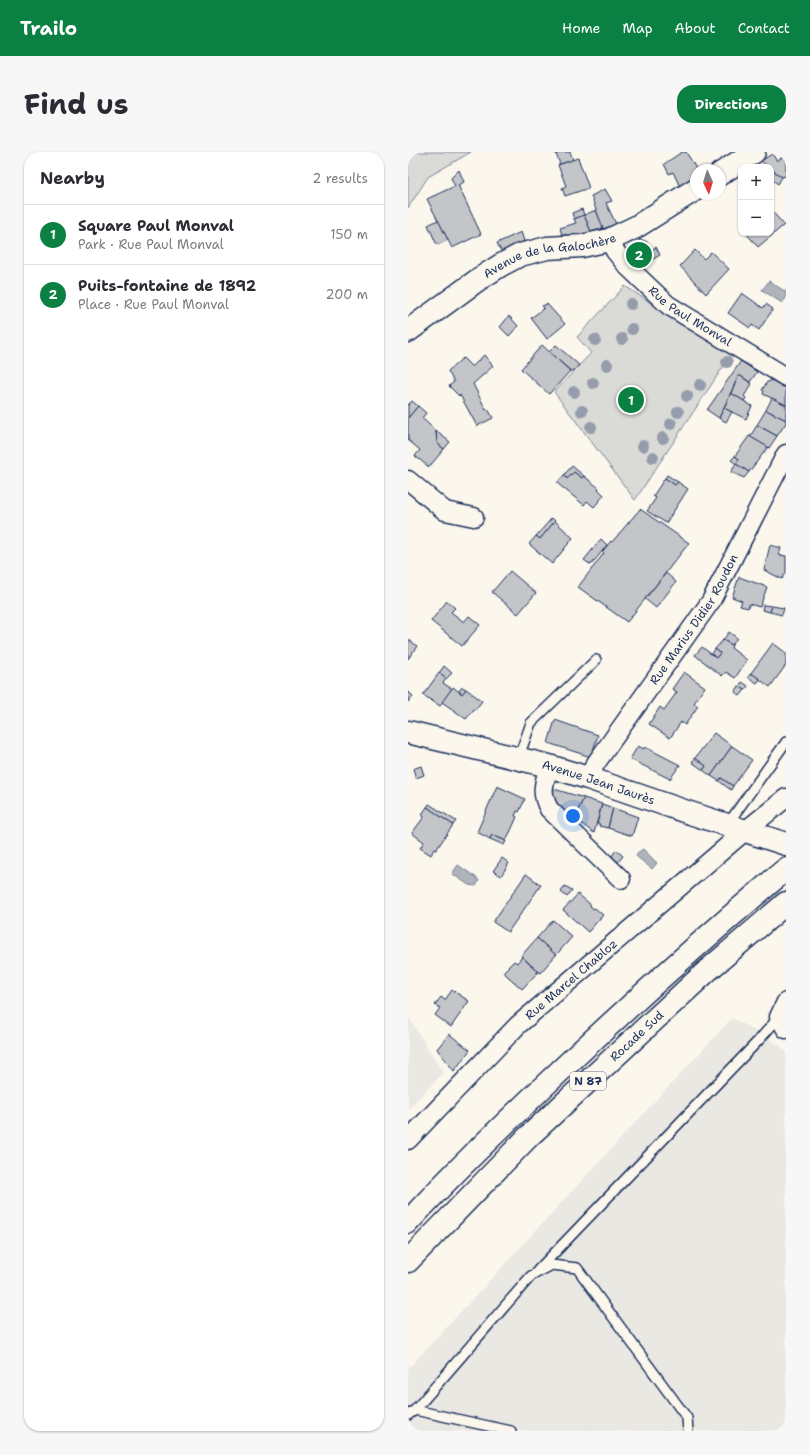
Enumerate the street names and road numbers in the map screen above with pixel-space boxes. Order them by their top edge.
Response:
street label: Avenue de la Galochère [480,230,619,282]
street label: Rue Paul Monval [645,283,735,350]
street label: Rue Marius Didier Roudon [646,551,742,688]
street label: Avenue Jean Jaurès [540,757,657,808]
street label: Rue Marcel Chabloz [522,936,621,1024]
street label: Rocade Sud [607,1007,667,1065]
road number: N 87 [570,1072,606,1090]

